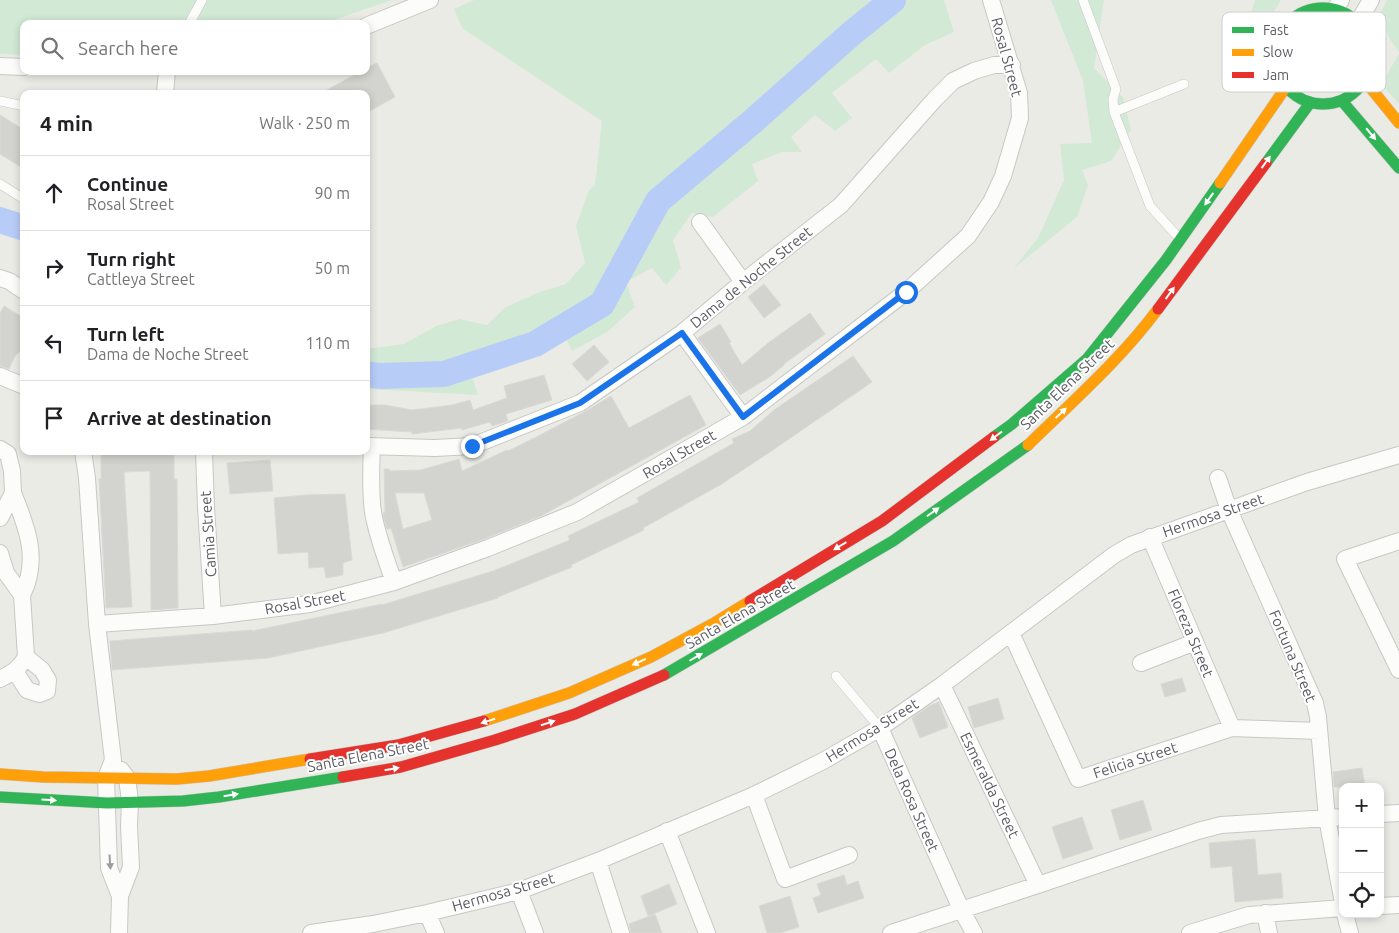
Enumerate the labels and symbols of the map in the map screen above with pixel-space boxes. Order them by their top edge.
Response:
legend [1222,12,1386,92]
street label: Rosal Street [988,15,1026,99]
text: Fast [1263,22,1289,38]
text: Slow [1263,44,1293,60]
text: Jam [1263,67,1289,83]
one-way arrow [1365,128,1376,141]
one-way arrow [1261,155,1271,169]
one-way arrow [1204,193,1214,206]
street label: Dama de Noche Street [687,223,815,331]
route start [895,281,918,304]
one-way arrow [1165,286,1175,300]
street label: Santa Elena Street [1017,335,1117,433]
one-way arrow [1055,407,1067,419]
street label: Rosal Street [639,426,719,482]
one-way arrow [990,430,1003,441]
route end [461,435,484,458]
street label: Camia Street [196,490,219,578]
street label: Hermosa Street [1160,490,1266,540]
one-way arrow [926,507,940,517]
one-way arrow [834,541,847,550]
street label: Santa Elena Street [682,576,798,652]
street label: Floreza Street [1165,586,1217,680]
street label: Rosal Street [263,587,347,617]
street label: Fortuna Street [1266,607,1320,705]
one-way arrow [689,652,702,661]
one-way arrow [632,659,646,667]
street label: Hermosa Street [823,695,921,765]
one-way arrow [480,717,495,725]
one-way arrow [540,719,555,726]
street label: Esmeralda Street [957,729,1023,841]
street label: Santa Elena Street [306,735,430,775]
street label: Felicia Street [1091,738,1179,782]
street label: Dela Rosa Street [882,746,943,855]
one-way arrow [384,764,400,772]
one-way arrow [224,791,240,799]
one-way arrow [41,796,57,804]
one-way arrow [106,854,114,870]
street label: Hermosa Street [450,869,556,915]

